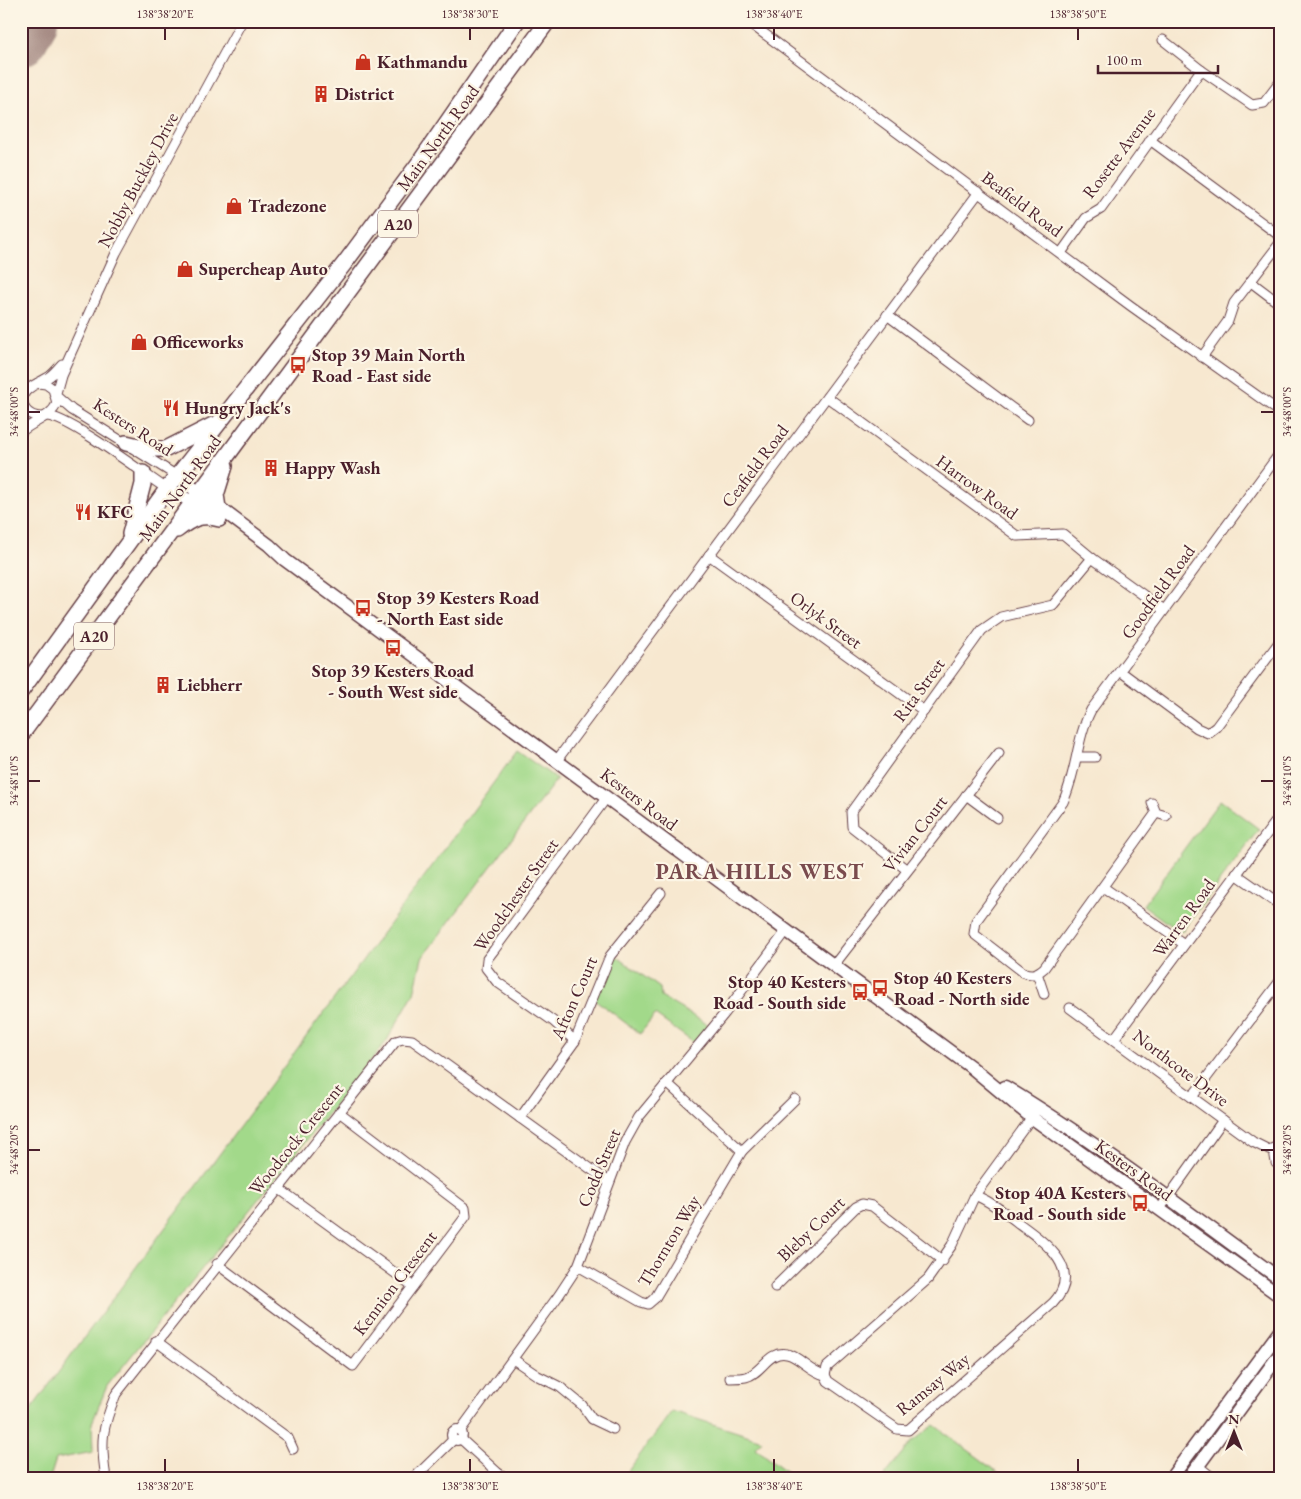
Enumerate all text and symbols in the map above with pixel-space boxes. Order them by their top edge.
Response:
text: 138°38'20"E [137,6,194,22]
text: 138°38'30"E [442,6,499,22]
text: 138°38'40"E [746,6,803,22]
text: 138°38'50"E [1050,6,1107,22]
scale bar [1098,42,1218,74]
place label: Kathmandu [377,50,468,73]
text: 100 m [1106,50,1143,69]
shop icon: Kathmandu [353,52,373,72]
street label: Main North Road [391,79,484,195]
place label: District [335,82,394,105]
building icon: District [311,84,331,104]
street label: Rosette Avenue [1077,103,1160,203]
street label: Nobby Buckley Drive [92,108,183,251]
street label: Beafield Road [977,166,1068,242]
place label: Tradezone [248,194,327,217]
shop icon: Tradezone [224,196,244,216]
road number: A20 [378,210,418,238]
place label: Supercheap Auto [199,257,328,280]
shop icon: Supercheap Auto [175,259,195,279]
place label: Officeworks [153,330,243,353]
shop icon: Officeworks [129,332,149,352]
place label: Stop 39 Main North Road - East side [312,343,465,387]
bus stop icon: Stop 39 Main North Road - East side [288,355,308,375]
text: 34°48'00"S [6,387,22,437]
text: 34°48'00"S [1279,387,1295,437]
street label: Kesters Road [89,392,178,461]
place label: Hungry Jack's [185,396,291,419]
restaurant icon: Hungry Jack's [161,398,181,418]
street label: Ceafield Road [716,419,794,512]
street label: Main North Road [133,429,226,545]
street label: Harrow Road [932,449,1024,525]
place label: Happy Wash [285,456,381,479]
building icon: Happy Wash [261,458,281,478]
place label: KFC [97,500,133,523]
restaurant icon: KFC [73,502,93,522]
street label: Goodfield Road [1116,539,1200,643]
place label: Stop 39 Kesters Road - North East side [377,586,540,630]
street label: Orlyk Street [786,586,867,654]
bus stop icon: Stop 39 Kesters Road - North East side [353,598,373,618]
road number: A20 [74,622,114,650]
bus stop icon: Stop 39 Kesters Road - South West side [383,638,403,658]
street label: Rita Street [888,653,950,726]
place label: Stop 39 Kesters Road - South West side [312,659,474,703]
place label: Liebherr [177,673,243,696]
building icon: Liebherr [153,675,173,695]
text: 34°48'10"S [6,756,22,806]
text: 34°48'10"S [1279,756,1295,806]
street label: Kesters Road [596,762,683,836]
street label: Vivian Court [877,790,952,877]
street label: Woodchester Street [468,833,563,956]
district label: PARA HILLS WEST [656,857,864,886]
street label: Warren Road [1147,873,1220,962]
street label: Afton Court [545,952,602,1044]
place label: Stop 40 Kesters Road - North side [894,966,1030,1010]
place label: Stop 40 Kesters Road - South side [713,970,846,1014]
bus stop icon: Stop 40 Kesters Road - North side [870,978,890,998]
bus stop icon: Stop 40 Kesters Road - South side [850,982,870,1002]
street label: Northcote Drive [1129,1024,1234,1111]
street label: Woodcock Crescent [243,1078,348,1199]
text: 34°48'20"S [6,1125,22,1175]
street label: Codd Street [572,1125,625,1211]
text: 34°48'20"S [1279,1125,1295,1175]
street label: Kesters Road [1091,1134,1179,1206]
place label: Stop 40A Kesters Road - South side [993,1181,1126,1225]
street label: Thornton Way [632,1191,705,1291]
street label: Bleby Court [772,1191,849,1266]
bus stop icon: Stop 40A Kesters Road - South side [1130,1193,1150,1213]
street label: Kennion Crescent [348,1225,442,1340]
street label: Ramsay Way [891,1347,974,1420]
north arrow [1208,1406,1258,1456]
text: N [1228,1410,1240,1428]
text: 138°38'20"E [137,1478,194,1494]
text: 138°38'30"E [442,1478,499,1494]
text: 138°38'40"E [746,1478,803,1494]
text: 138°38'50"E [1050,1478,1107,1494]

